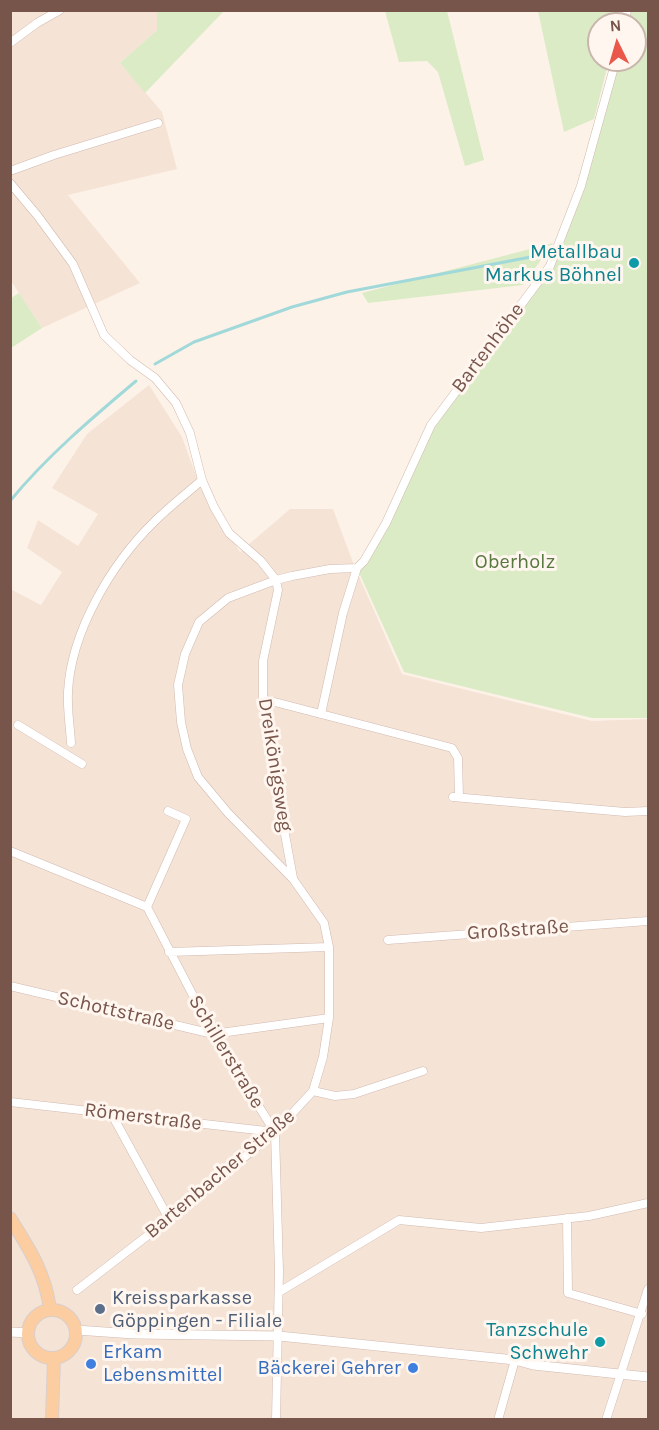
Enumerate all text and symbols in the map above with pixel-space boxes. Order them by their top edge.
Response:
north arrow [587,12,647,72]
text: N [609,16,622,36]
place label: Metallbau Markus Böhnel [485,240,622,287]
marker: Metallbau Markus Böhnel [627,256,641,270]
street label: Bartenhöhe [447,299,529,397]
park label: Oberholz [475,550,555,574]
street label: Dreikönigsweg [253,697,297,833]
street label: Großstraße [466,914,570,946]
street label: Schottstraße [55,986,177,1036]
street label: Schillerstraße [183,991,269,1113]
street label: Römerstraße [83,1098,203,1136]
street label: Bartenbacher Straße [140,1104,300,1244]
place label: Kreissparkasse Göppingen - Filiale [112,1286,282,1333]
marker: Kreissparkasse Göppingen - Filiale [93,1302,107,1316]
place label: Tanzschule Schwehr [486,1318,588,1365]
marker: Tanzschule Schwehr [593,1335,607,1349]
place label: Erkam Lebensmittel [103,1340,223,1387]
place label: Bäckerei Gehrer [258,1356,401,1380]
marker: Erkam Lebensmittel [84,1357,98,1371]
marker: Bäckerei Gehrer [406,1361,420,1375]

